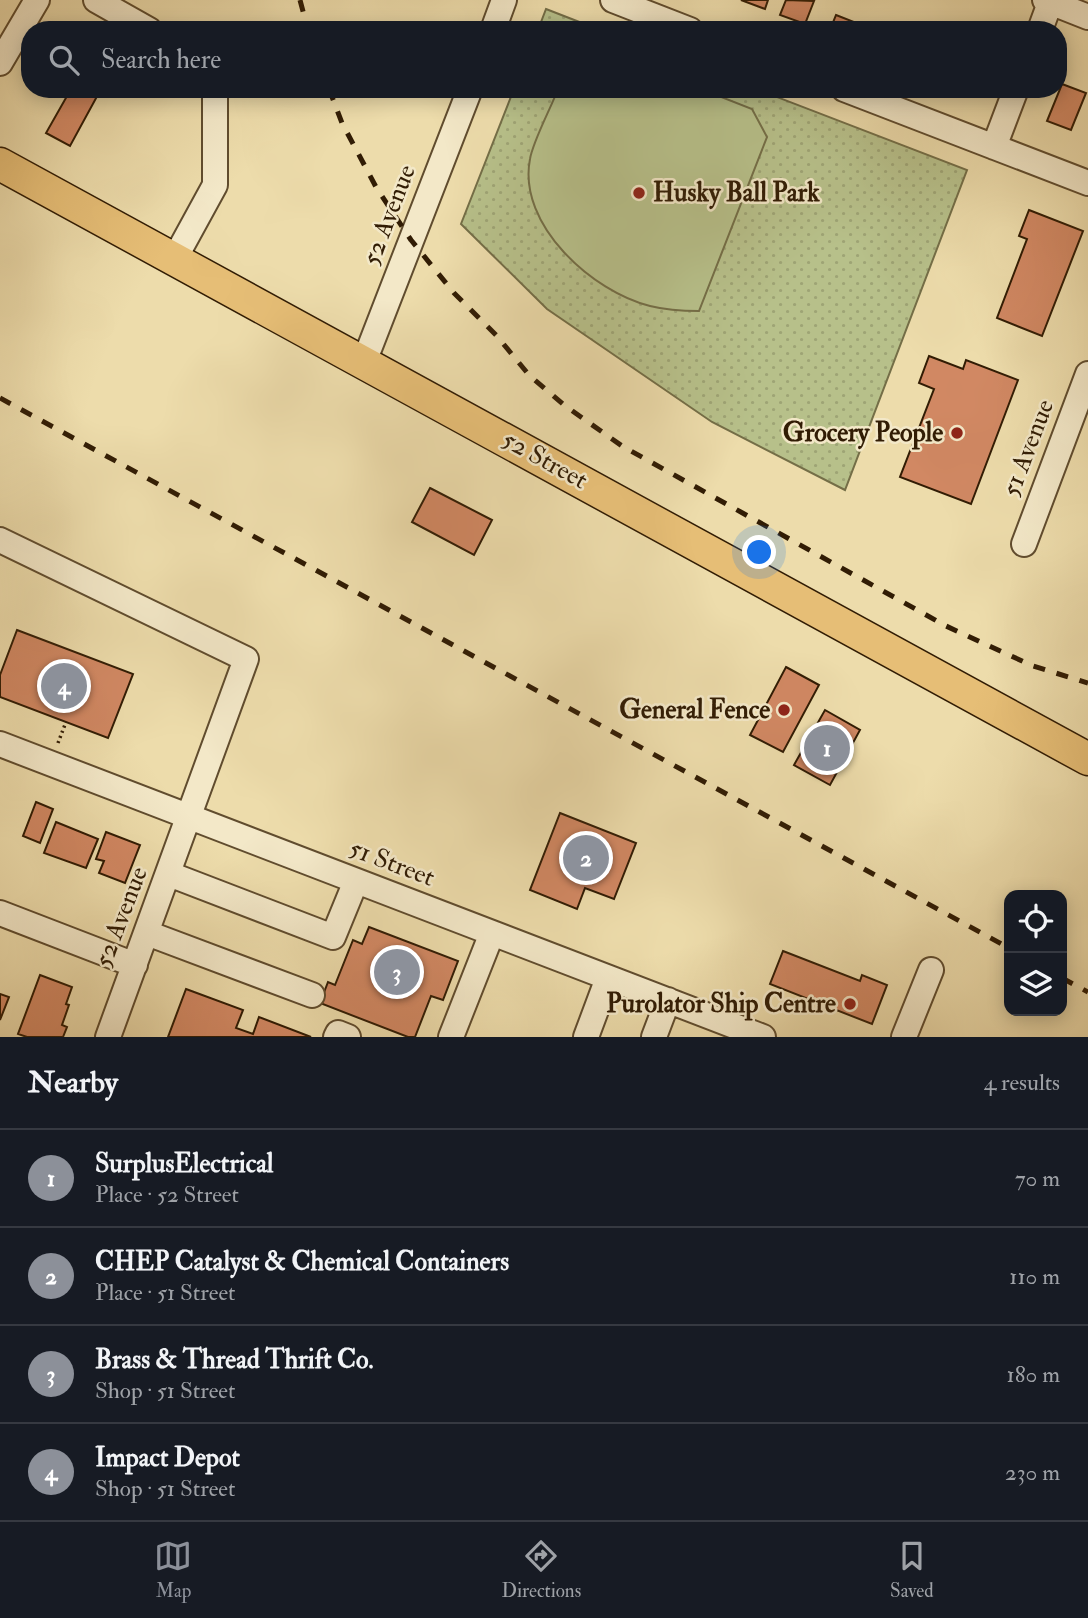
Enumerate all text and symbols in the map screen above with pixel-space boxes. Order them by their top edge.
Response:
search box [21,21,1067,98]
icon: search [45,41,83,79]
text: Search here [101,44,221,76]
street label: 52 Avenue [355,160,423,270]
place label: Husky Ball Park [653,177,820,210]
marker: Husky Ball Park [631,185,647,201]
street label: 51 Avenue [995,395,1061,501]
place label: Grocery People [783,417,943,450]
street label: 52 Street [497,424,593,496]
marker: Grocery People [949,425,965,441]
your location [742,535,776,569]
pin: 4 [41,660,87,712]
place label: General Fence [619,694,770,726]
marker: General Fence [776,702,792,718]
pin: 1 [804,722,850,774]
street label: 51 Street [345,832,439,894]
pin: 2 [563,832,609,884]
street label: 52 Avenue [87,862,155,972]
map controls [1004,890,1067,1016]
button: locate [1004,890,1067,953]
pin: 3 [374,946,420,998]
button: layers [1004,953,1067,1016]
place label: Purolator Ship Centre [606,988,836,1021]
marker: Purolator Ship Centre [842,996,858,1012]
text: Nearby [28,1064,118,1101]
text: 4 results [984,1068,1060,1097]
text: SurplusElectrical [95,1148,273,1180]
text: 1 [47,1164,55,1193]
text: 70 m [1015,1164,1060,1193]
text: Place · 52 Street [95,1180,239,1209]
text: CHEP Catalyst & Chemical Containers [95,1246,509,1278]
text: 2 [45,1262,57,1291]
text: 110 m [1009,1262,1060,1291]
text: Place · 51 Street [95,1278,235,1307]
text: Brass & Thread Thrift Co. [95,1344,374,1376]
text: 3 [47,1360,55,1389]
text: 180 m [1007,1360,1060,1389]
text: Shop · 51 Street [95,1376,235,1405]
text: Impact Depot [95,1442,240,1474]
text: 4 [45,1458,57,1487]
text: 230 m [1005,1458,1060,1487]
text: Shop · 51 Street [95,1474,235,1503]
tab: Map [154,1537,192,1603]
tab: Directions [501,1537,581,1603]
tab: Saved [890,1537,934,1603]

